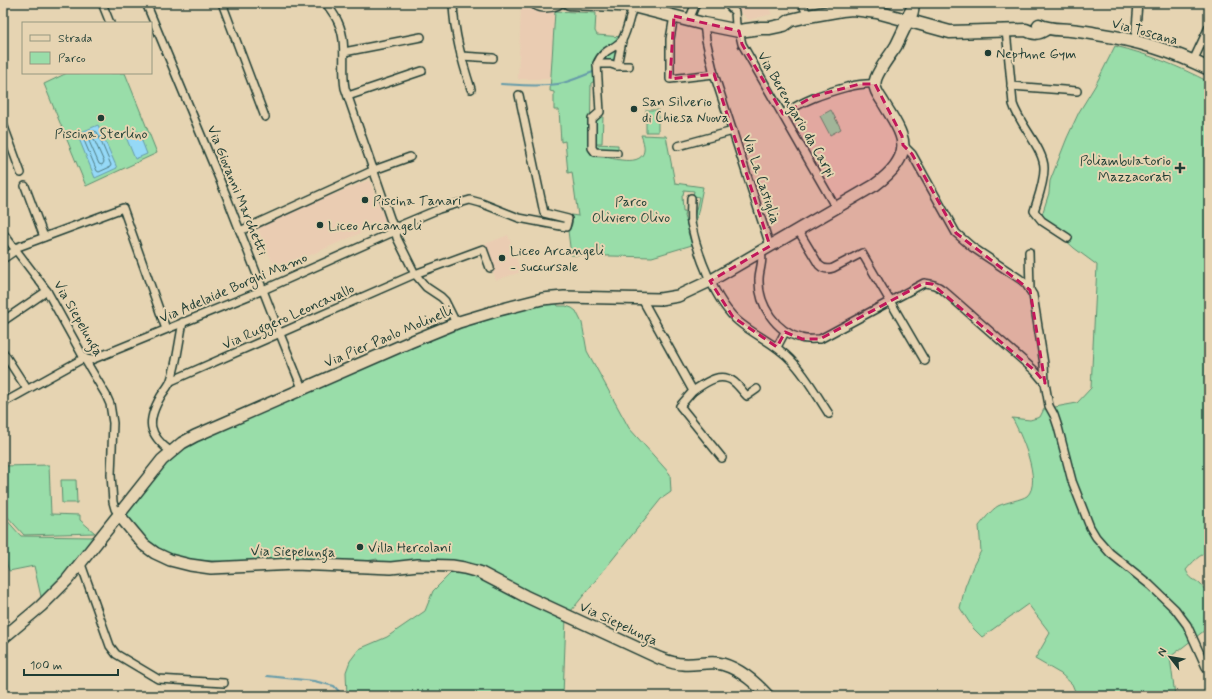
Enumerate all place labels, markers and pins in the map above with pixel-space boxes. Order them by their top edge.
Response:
place label: Neptune Gym [996,45,1076,63]
marker: Neptune Gym [983,48,993,58]
place label: San Silverio di Chiesa Nuova [642,93,729,127]
marker: San Silverio di Chiesa Nuova [629,104,639,114]
marker: Piscina Sterlino [96,113,106,123]
place label: Piscina Sterlino [54,125,148,143]
place label: Poliambulatorio Mazzacorati [1080,152,1171,186]
marker: Poliambulatorio Mazzacorati [1174,162,1186,174]
place label: Piscina Tanari [373,192,461,210]
marker: Piscina Tanari [360,195,370,205]
place label: Liceo Arcangeli [328,217,422,235]
marker: Liceo Arcangeli [315,220,325,230]
place label: Liceo Arcangeli - succursale [510,242,604,276]
marker: Liceo Arcangeli - succursale [497,253,507,263]
place label: Villa Hercolani [368,539,451,557]
marker: Villa Hercolani [355,542,365,552]

